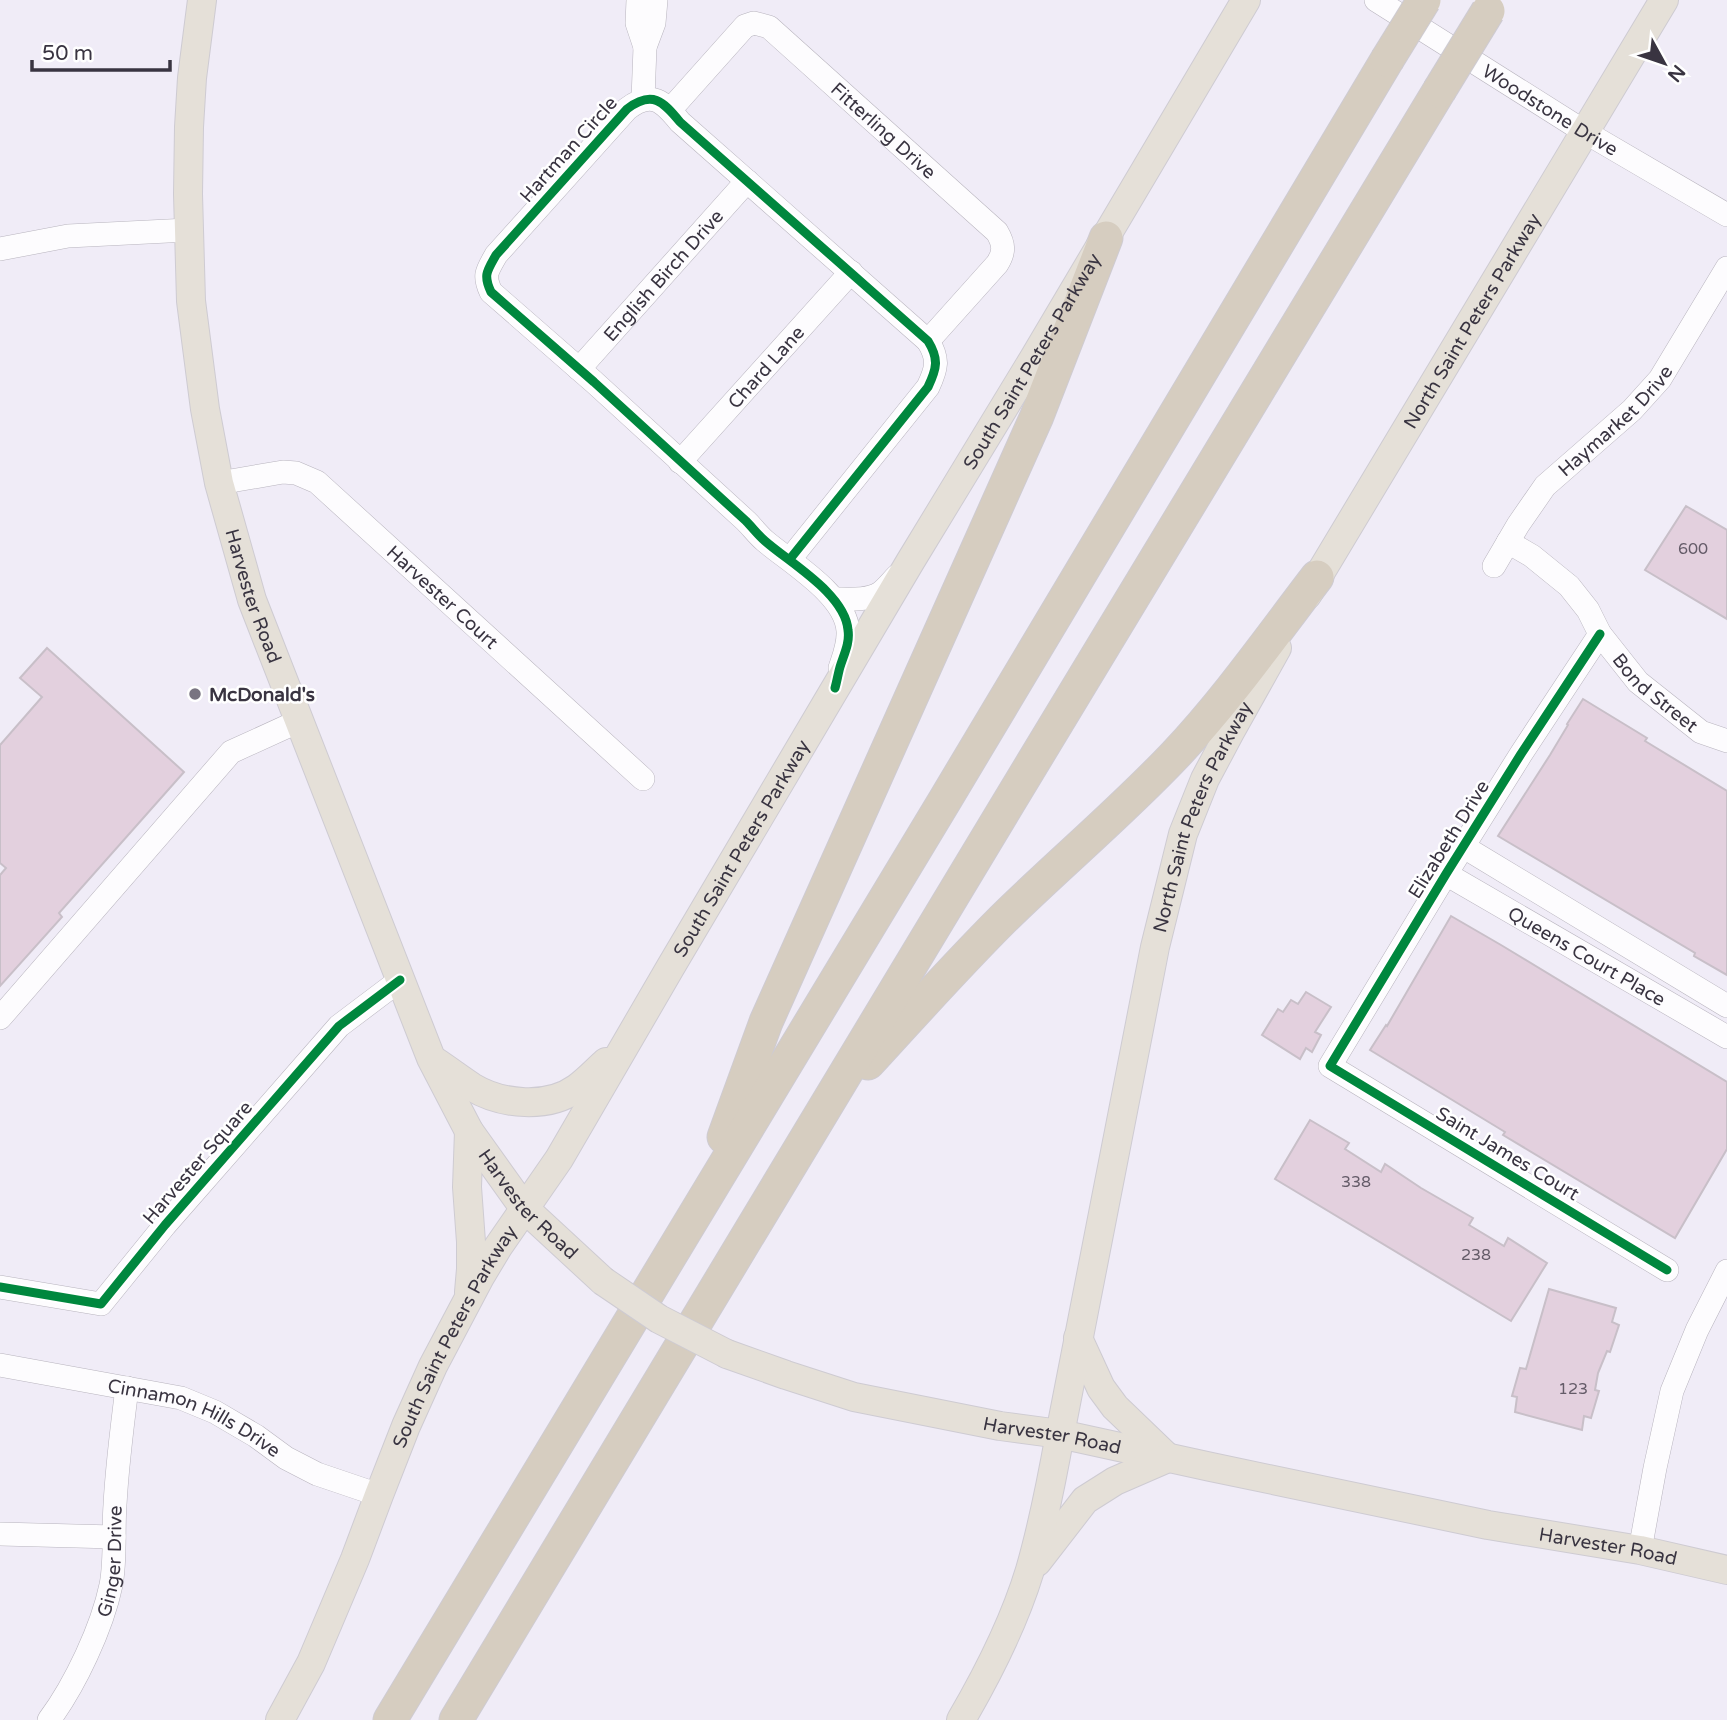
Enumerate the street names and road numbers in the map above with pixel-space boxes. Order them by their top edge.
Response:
street label: Woodstone Drive [1478,60,1622,161]
street label: Fitterling Drive [826,78,940,184]
street label: Hartman Circle [515,92,622,207]
street label: English Birch Drive [599,205,728,346]
street label: North Saint Peters Parkway [1399,209,1546,433]
street label: South Saint Peters Parkway [959,250,1105,474]
street label: Chard Lane [724,322,809,413]
street label: Haymarket Drive [1554,362,1678,481]
street label: Harvester Road [220,526,285,666]
street label: Harvester Court [382,541,502,654]
street label: Bond Street [1608,649,1702,737]
street label: North Saint Peters Parkway [1149,698,1257,935]
street label: South Saint Peters Parkway [669,736,814,961]
street label: Elizabeth Drive [1404,776,1494,903]
street label: Queens Court Place [1504,902,1669,1011]
street label: Harvester Square [138,1097,257,1229]
street label: Saint James Court [1432,1102,1583,1205]
street label: Harvester Road [473,1145,582,1264]
street label: South Saint Peters Parkway [389,1221,522,1451]
street label: Cinnamon Hills Drive [106,1375,285,1462]
street label: Harvester Road [981,1413,1123,1459]
street label: Ginger Drive [93,1505,127,1620]
street label: Harvester Road [1537,1524,1679,1570]

